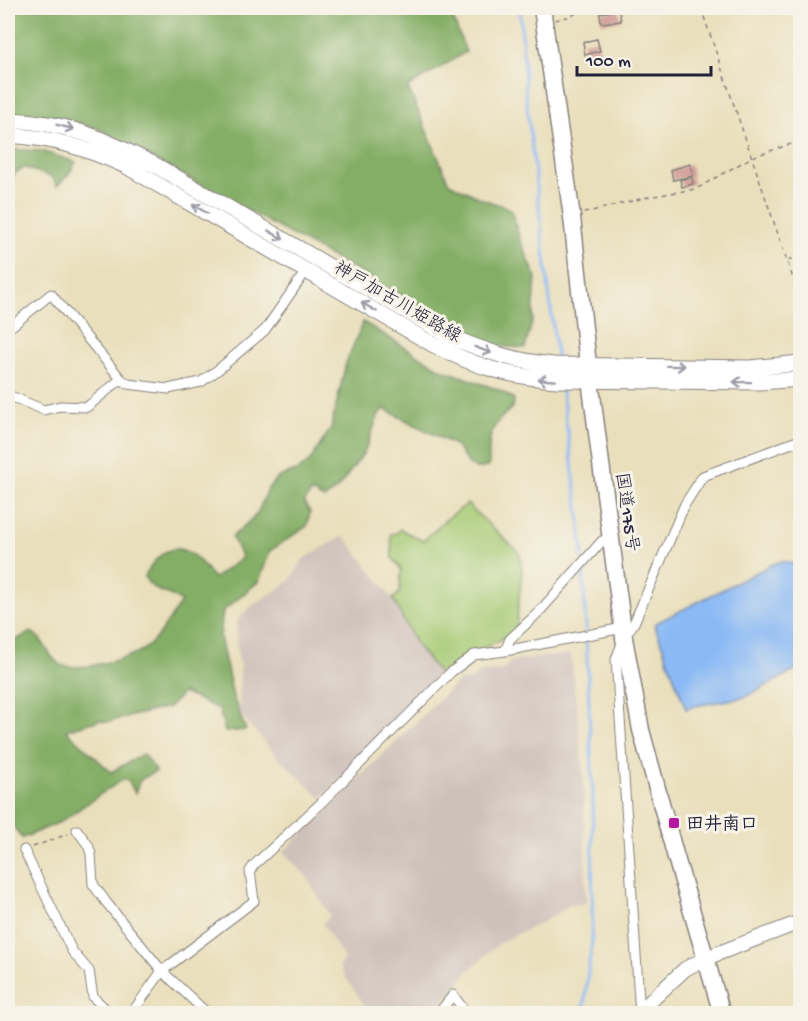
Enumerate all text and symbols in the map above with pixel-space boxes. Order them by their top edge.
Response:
scale bar [577,39,710,77]
text: 100 m [585,52,631,73]
one-way arrow [56,122,75,133]
one-way arrow [192,203,209,215]
one-way arrow [266,230,284,241]
street label: 神戸加古川姫路線 [329,257,465,348]
one-way arrow [361,301,378,313]
one-way arrow [473,345,491,356]
one-way arrow [665,360,685,372]
one-way arrow [538,374,558,385]
one-way arrow [733,376,753,388]
street label: 国道175号 [610,471,642,553]
place label: 田井南口 [686,814,758,836]
marker: 田井南口 [667,816,681,830]

